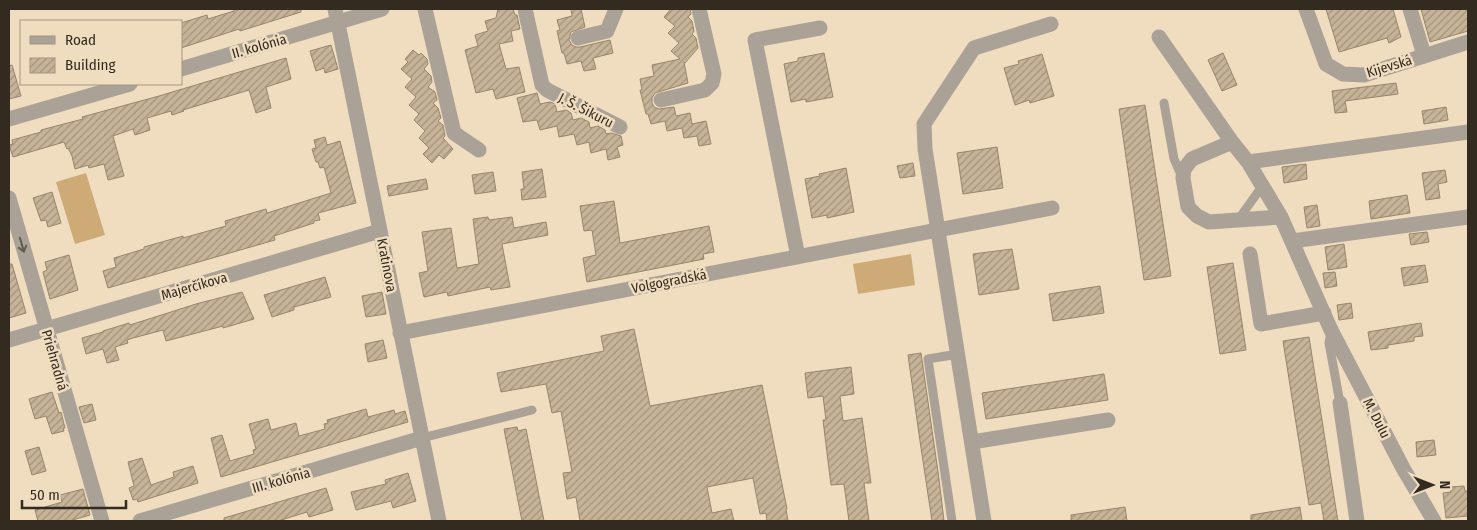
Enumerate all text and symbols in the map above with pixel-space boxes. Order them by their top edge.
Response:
legend [20,20,182,85]
text: Road [65,31,96,49]
street label: II. kolónia [230,31,289,62]
street label: Kijevská [1364,51,1414,81]
text: Building [65,56,116,74]
street label: J. Š. Šikuru [555,88,617,132]
one-way arrow [18,237,28,253]
street label: Kratinova [373,237,400,294]
street label: Volgogradská [630,266,708,297]
street label: Majerčíkova [159,269,229,304]
street label: Priehradná [38,328,71,393]
street label: M. Dulu [1359,395,1394,441]
north arrow [1407,460,1457,510]
street label: III. kolónia [250,464,312,497]
scale bar [22,478,126,510]
text: N [1436,481,1453,489]
text: 50 m [30,486,60,504]

